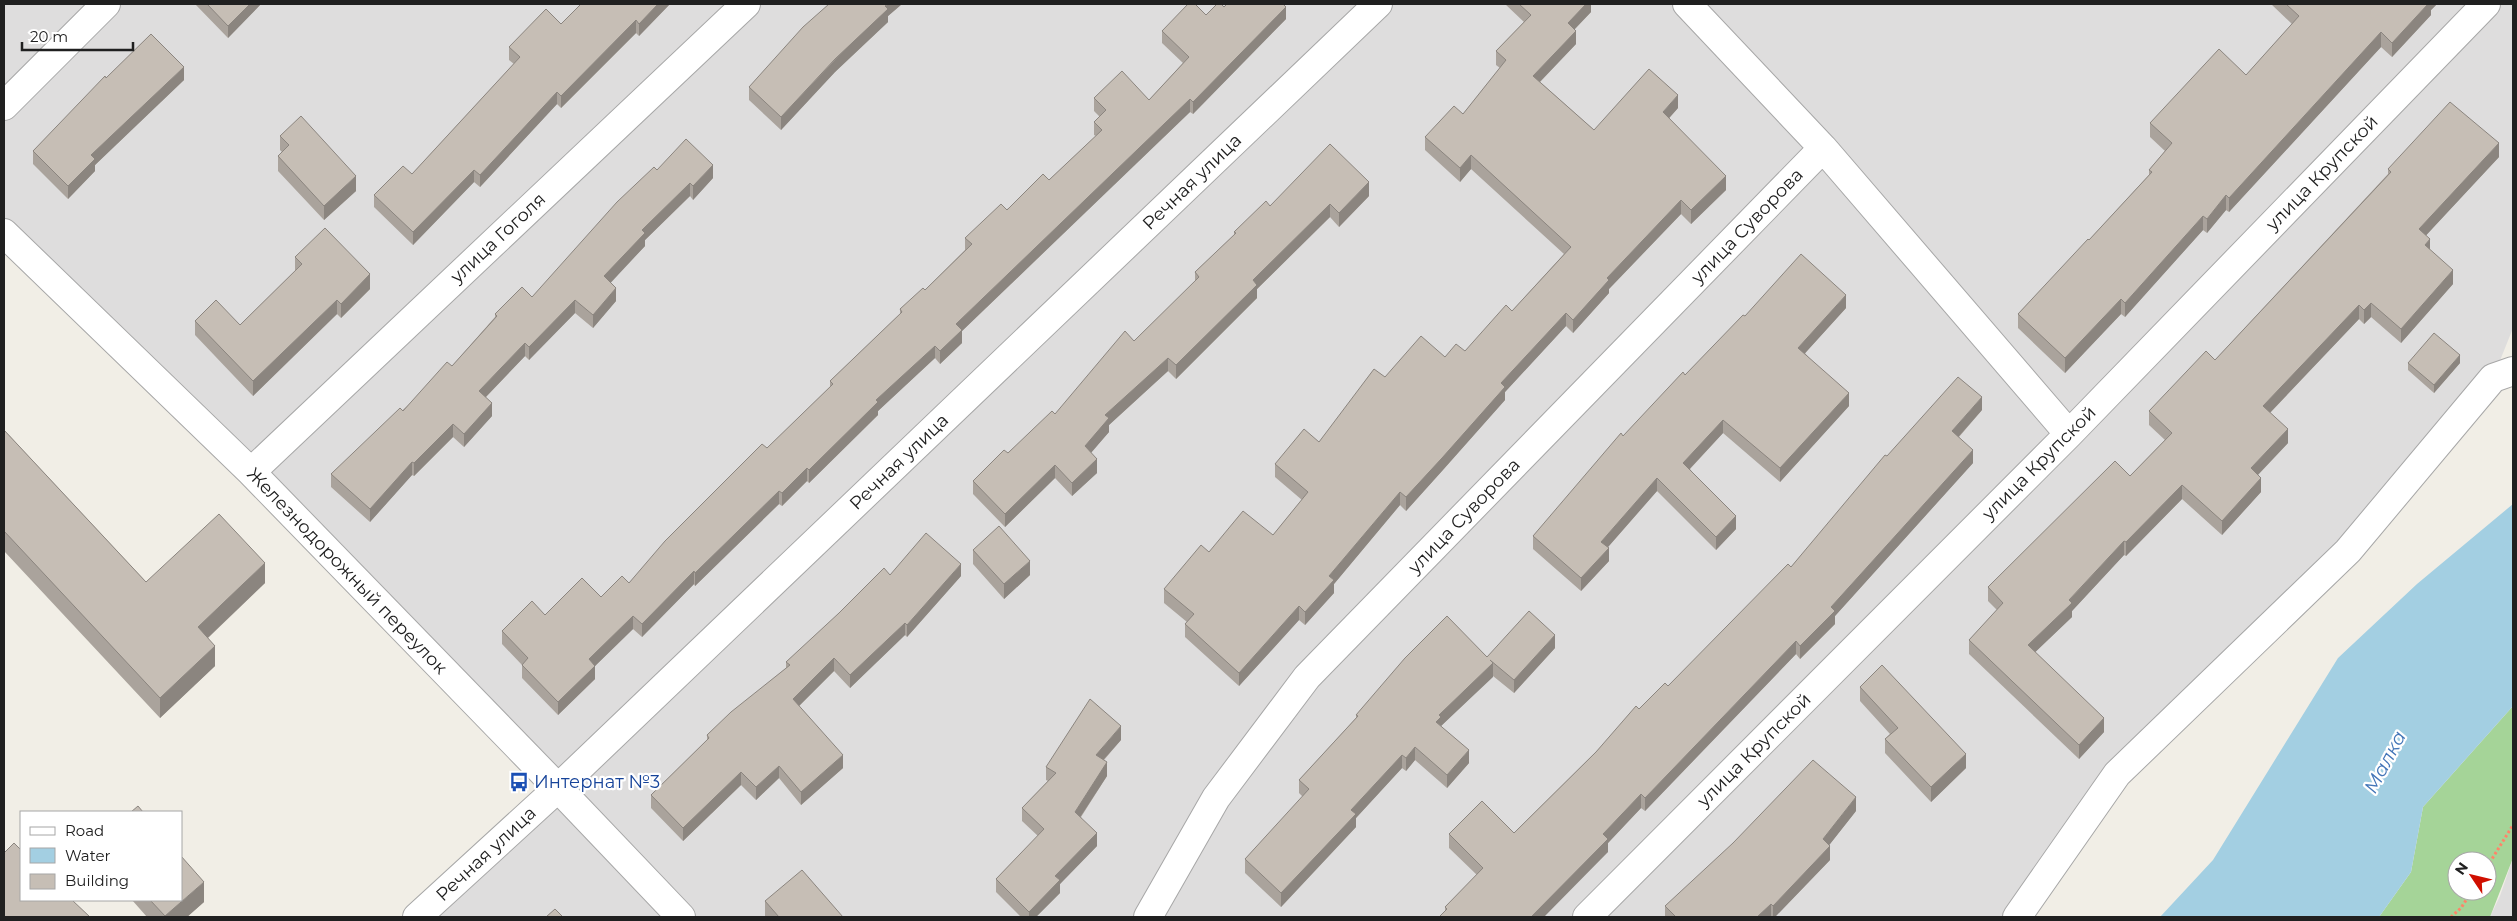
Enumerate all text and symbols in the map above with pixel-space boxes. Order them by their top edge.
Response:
scale bar [22,20,134,52]
text: 20 m [30,27,68,46]
street label: улица Крупской [2261,111,2383,236]
street label: Речная улица [1138,129,1246,235]
street label: улица Суворова [1686,164,1808,289]
street label: улица Гоголя [445,188,550,288]
street label: улица Крупской [1977,402,2100,525]
street label: Речная улица [845,409,953,515]
street label: улица Суворова [1403,454,1525,579]
street label: Железнодорожный переулок [242,463,452,679]
street label: улица Крупской [1692,689,1815,812]
water label: Малка [2359,727,2411,797]
bus stop icon: Интернат №3 [508,771,530,793]
place label: Интернат №3 [534,771,660,793]
street label: Речная улица [431,802,541,906]
legend [20,811,182,901]
text: Road [65,821,104,840]
text: Water [65,846,111,865]
north arrow [2447,851,2497,901]
text: N [2451,859,2472,878]
text: Building [65,871,129,890]

